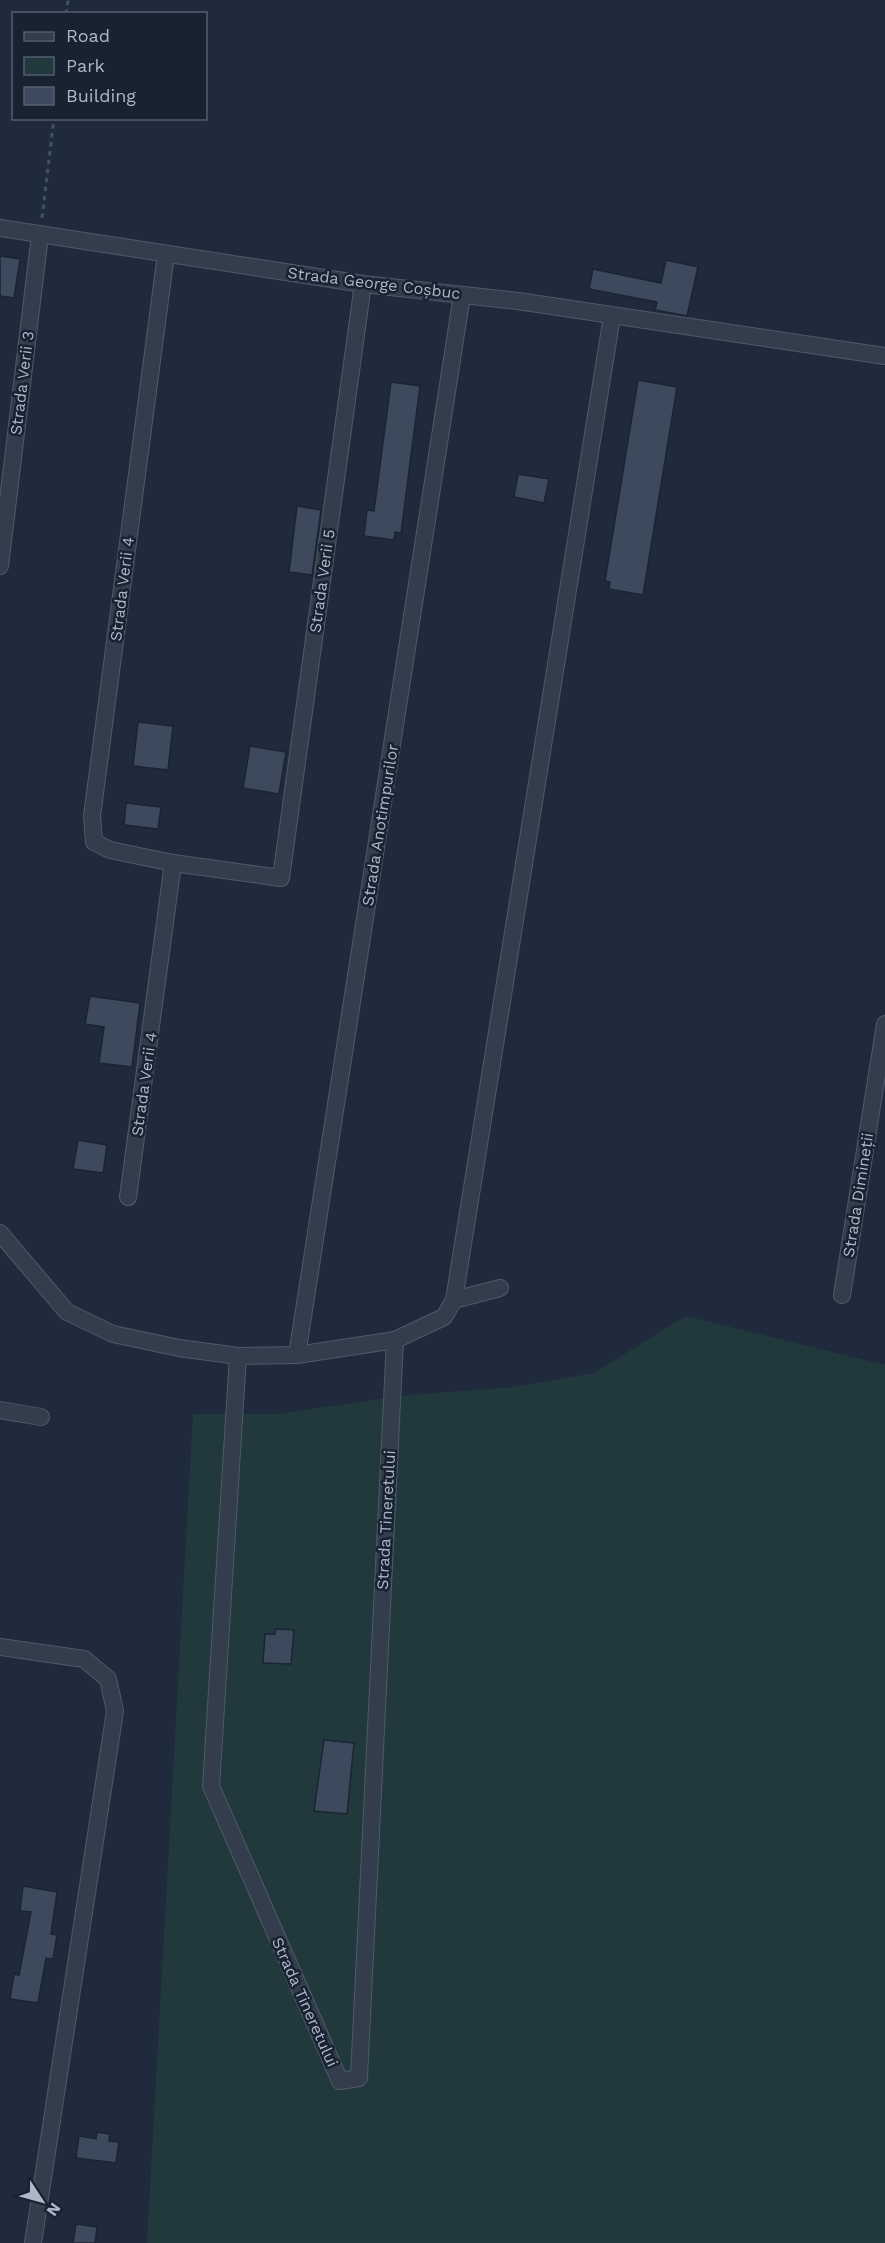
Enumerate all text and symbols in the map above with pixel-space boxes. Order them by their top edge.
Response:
legend [12,12,207,120]
text: Road [66,25,110,46]
text: Park [66,55,105,76]
text: Building [66,85,136,106]
street label: Strada George Coșbuc [286,263,462,303]
street label: Strada Verii 3 [6,330,38,436]
street label: Strada Verii 5 [305,528,339,634]
street label: Strada Verii 4 [106,535,138,642]
street label: Strada Anotimpurilor [358,742,402,907]
street label: Strada Verii 4 [127,1030,161,1137]
street label: Strada Dimineții [839,1131,877,1259]
street label: Strada Tineretului [373,1450,399,1590]
street label: Strada Tineretului [268,1934,342,2070]
north arrow [12,2171,72,2231]
text: N [43,2199,65,2220]

